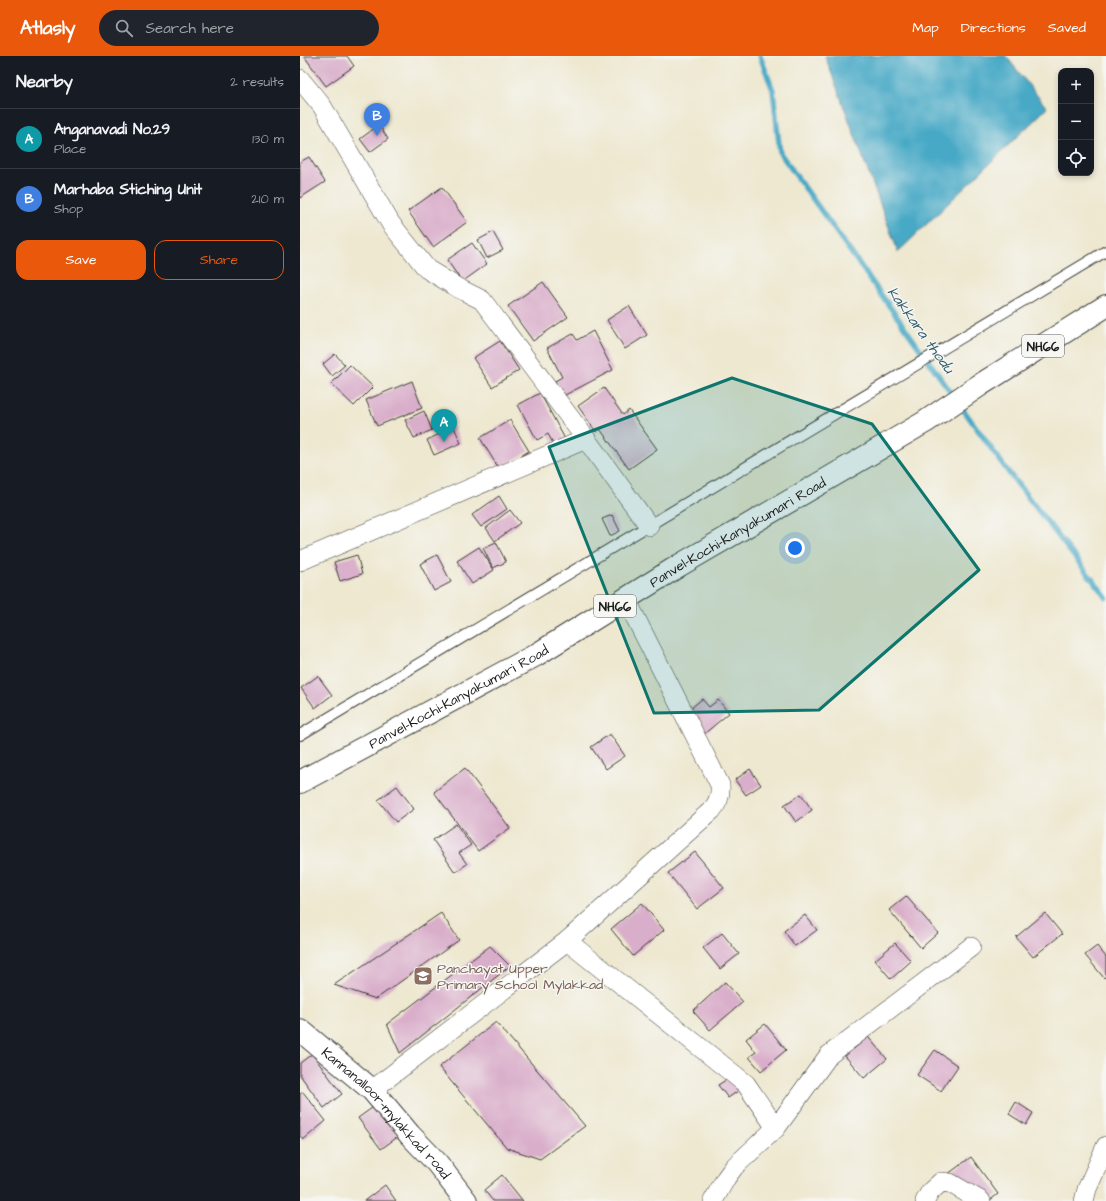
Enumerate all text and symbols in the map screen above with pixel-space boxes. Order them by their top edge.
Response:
search box [99,10,379,46]
text: Atlasly [20,15,75,42]
icon: search [113,17,135,39]
text: Search here [145,18,234,39]
text: Map [912,18,939,38]
text: Directions [961,18,1026,38]
text: Saved [1048,18,1086,38]
map controls [1058,68,1094,176]
button: + [1058,68,1094,104]
text: Nearby [16,70,73,94]
text: 2 results [230,73,284,91]
pin: B [364,103,390,136]
button: − [1058,104,1094,140]
text: Anganavadi No.29 [54,119,170,140]
text: A [25,130,33,148]
text: 130 m [252,130,284,148]
text: Place [54,140,86,158]
button: locate [1058,140,1094,176]
text: Marhaba Stiching Unit [54,179,202,200]
text: B [24,190,34,208]
text: 210 m [251,190,284,208]
text: Shop [54,200,83,218]
button: Save [16,240,146,280]
button: Share [154,240,284,280]
water label: kakkara thodu [882,283,960,379]
road number: NH66 [1022,335,1064,357]
pin: A [431,409,457,442]
street label: Panvel-Kochi-Kanyakumari Road [646,473,830,593]
your location [785,538,805,558]
road number: NH66 [594,595,636,617]
street label: Panvel-Kochi-Kanyakumari Road [365,640,553,754]
place label: Panchayat Upper Primary School Mylakkad [437,959,603,995]
school or university icon: Panchayat Upper Primary School Mylakkad [412,965,434,987]
street label: Kannanalloor-mylakkad road [317,1043,455,1184]

